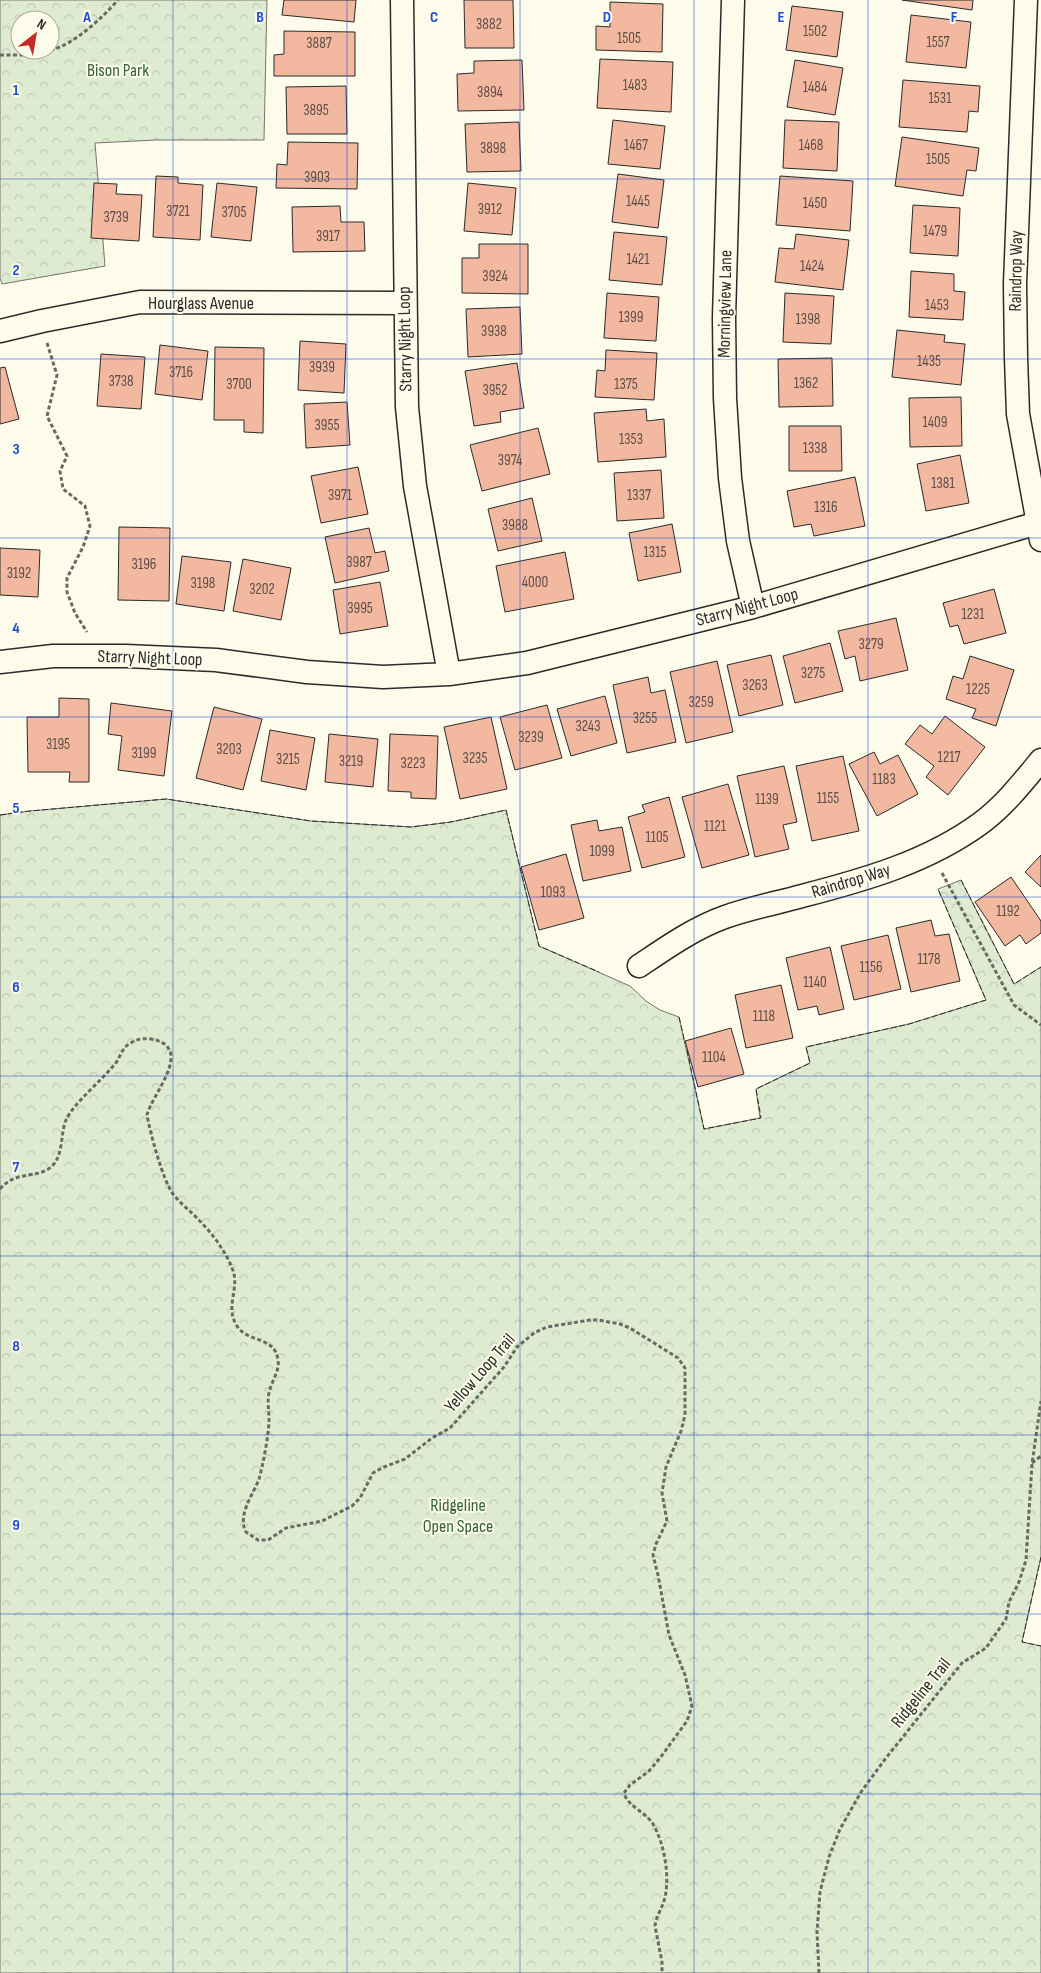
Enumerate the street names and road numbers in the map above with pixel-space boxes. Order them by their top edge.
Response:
street label: Raindrop Way [1005,230,1027,312]
street label: Morningview Lane [714,250,736,358]
street label: Starry Night Loop [394,286,416,392]
street label: Hourglass Avenue [148,293,254,314]
street label: Starry Night Loop [694,583,800,631]
street label: Starry Night Loop [97,646,203,670]
street label: Raindrop Way [809,859,893,903]
street label: Yellow Loop Trail [440,1329,520,1417]
street label: Ridgeline Trail [887,1654,955,1732]

